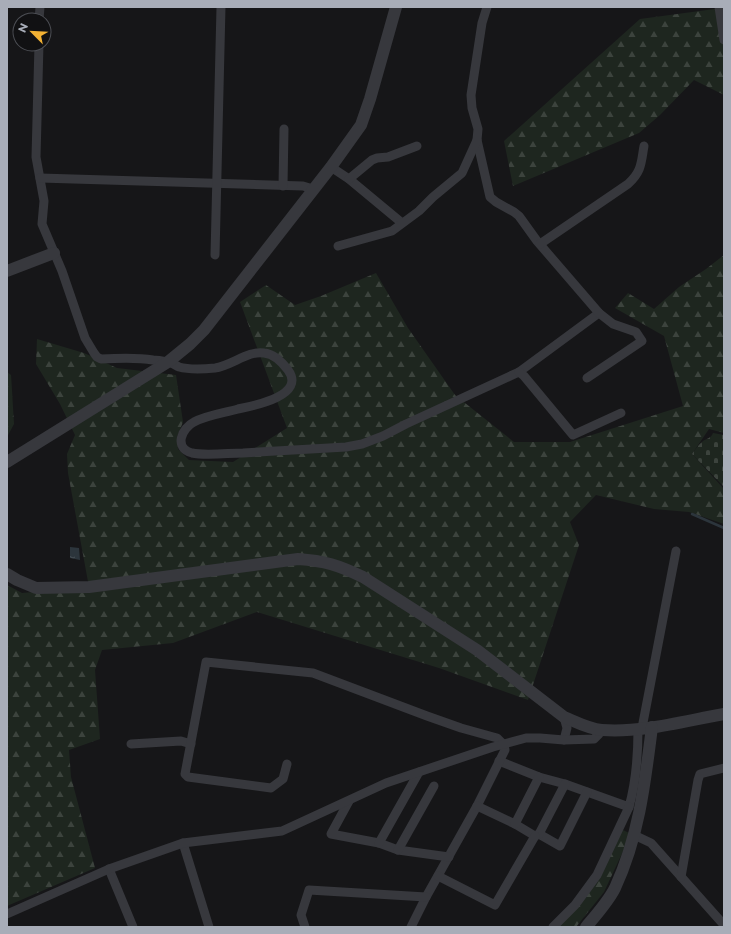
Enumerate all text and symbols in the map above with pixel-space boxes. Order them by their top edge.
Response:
north arrow [12,12,52,52]
text: N [15,21,31,35]

